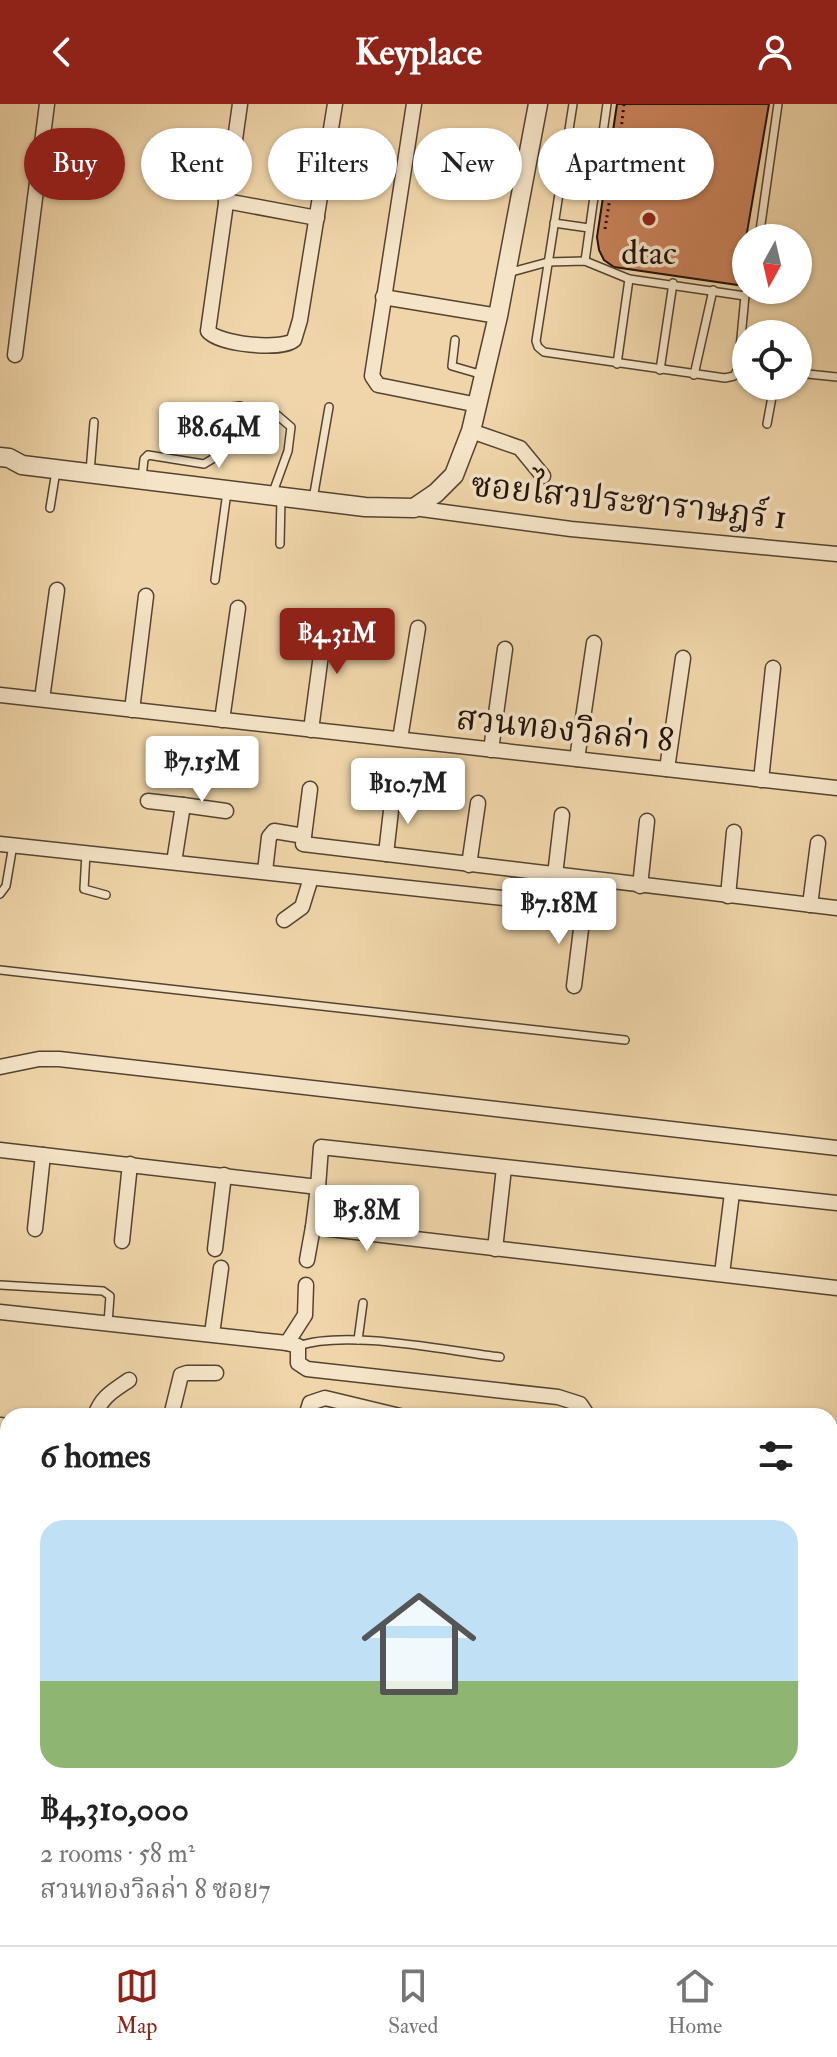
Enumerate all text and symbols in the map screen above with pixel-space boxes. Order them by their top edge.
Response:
icon: back [40,30,84,74]
text: Keyplace [355,30,482,75]
icon: person [753,30,797,74]
chip: Buy [24,128,125,200]
chip: Rent [141,128,252,200]
chip: Filters [268,128,397,200]
chip: New [413,128,522,200]
chip: Apartment [538,128,714,200]
marker: dtac [640,210,658,228]
north arrow [732,224,812,304]
map controls [732,224,812,400]
place label: dtac [621,232,677,275]
button: locate [732,320,812,400]
pin: ฿8.64M [154,402,284,470]
text: ฿8.64M [177,412,261,444]
street label: ซอยไสวประชาราษฎร์ 1 [469,461,789,539]
pin: ฿4.31M [272,608,402,676]
text: ฿4.31M [298,618,376,650]
street label: สวนทองวิลล่า 8 [454,697,675,762]
pin: ฿7.15M [137,736,267,804]
text: ฿7.15M [164,746,240,778]
pin: ฿10.7M [343,758,473,826]
text: ฿10.7M [369,768,447,800]
pin: ฿7.18M [494,878,624,946]
text: ฿7.18M [520,888,598,920]
pin: ฿5.8M [311,1185,423,1253]
text: ฿5.8M [333,1195,401,1227]
icon: filters [754,1434,798,1478]
text: 6 homes [40,1435,151,1478]
icon: home [347,1572,491,1716]
text: ฿4,310,000 [40,1788,189,1831]
text: 2 rooms · 58 m² [40,1838,195,1870]
text: สวนทองวิลล่า 8 ซอย7 [40,1874,271,1906]
tab: Map [115,1964,159,2040]
tab: Saved [388,1964,438,2040]
tab: Home [668,1964,722,2040]

